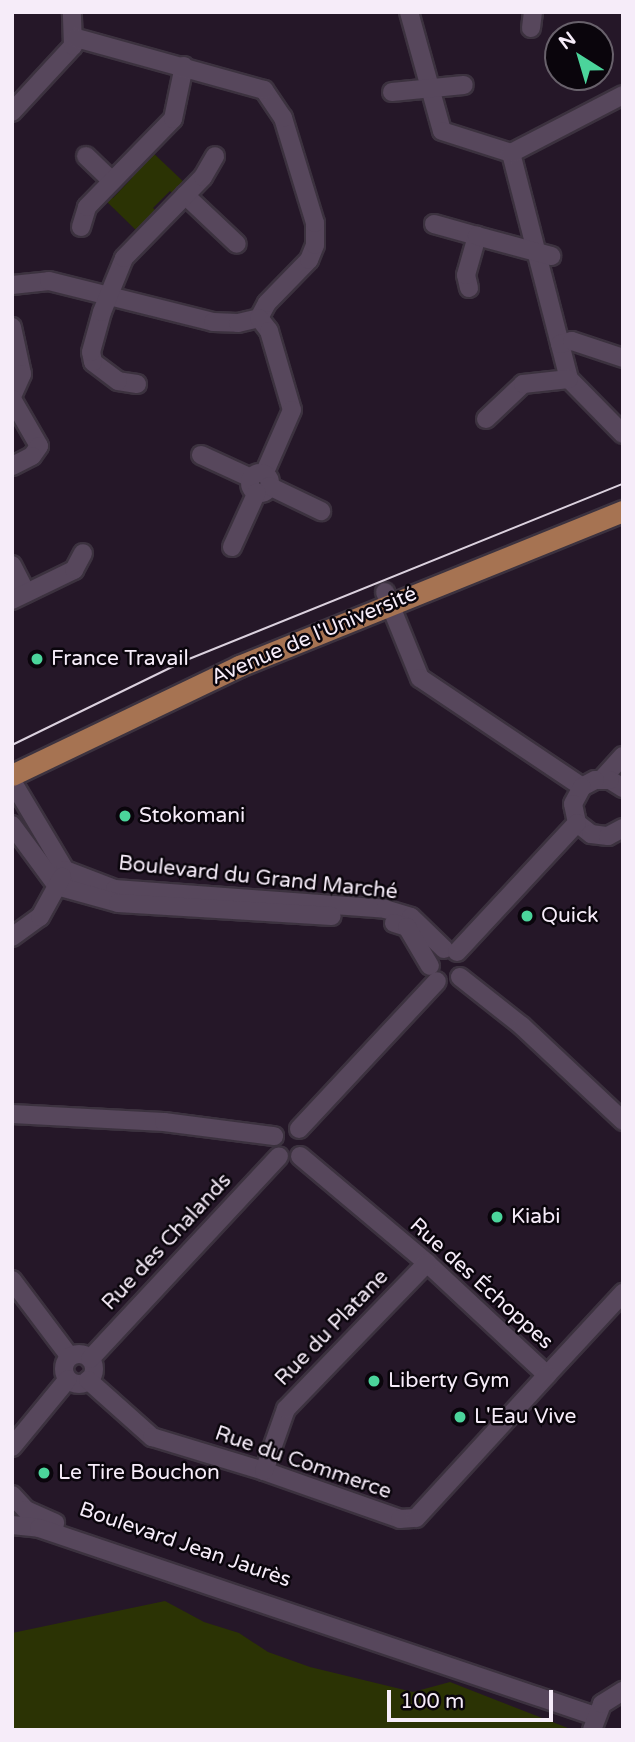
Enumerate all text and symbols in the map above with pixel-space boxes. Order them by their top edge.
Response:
north arrow [544,21,614,91]
text: N [555,27,580,54]
street label: Avenue de l'Université [208,581,420,691]
place label: France Travail [51,646,189,672]
marker: France Travail [29,651,45,667]
place label: Stokomani [139,803,245,829]
marker: Stokomani [117,808,133,824]
street label: Boulevard du Grand Marché [117,851,399,905]
place label: Quick [541,903,599,929]
marker: Quick [519,908,535,924]
street label: Rue des Chalands [97,1168,237,1316]
place label: Kiabi [511,1204,561,1230]
marker: Kiabi [489,1209,505,1225]
street label: Rue des Échoppes [404,1213,558,1355]
street label: Rue du Platane [270,1265,394,1391]
place label: Liberty Gym [388,1368,510,1394]
marker: Liberty Gym [366,1373,382,1389]
place label: L'Eau Vive [474,1404,576,1430]
marker: L'Eau Vive [452,1409,468,1425]
street label: Rue du Commerce [212,1421,394,1505]
place label: Le Tire Bouchon [58,1460,220,1486]
marker: Le Tire Bouchon [36,1465,52,1481]
street label: Boulevard Jean Jaurès [76,1497,294,1593]
scale bar [390,1676,556,1720]
text: 100 m [400,1689,464,1714]

